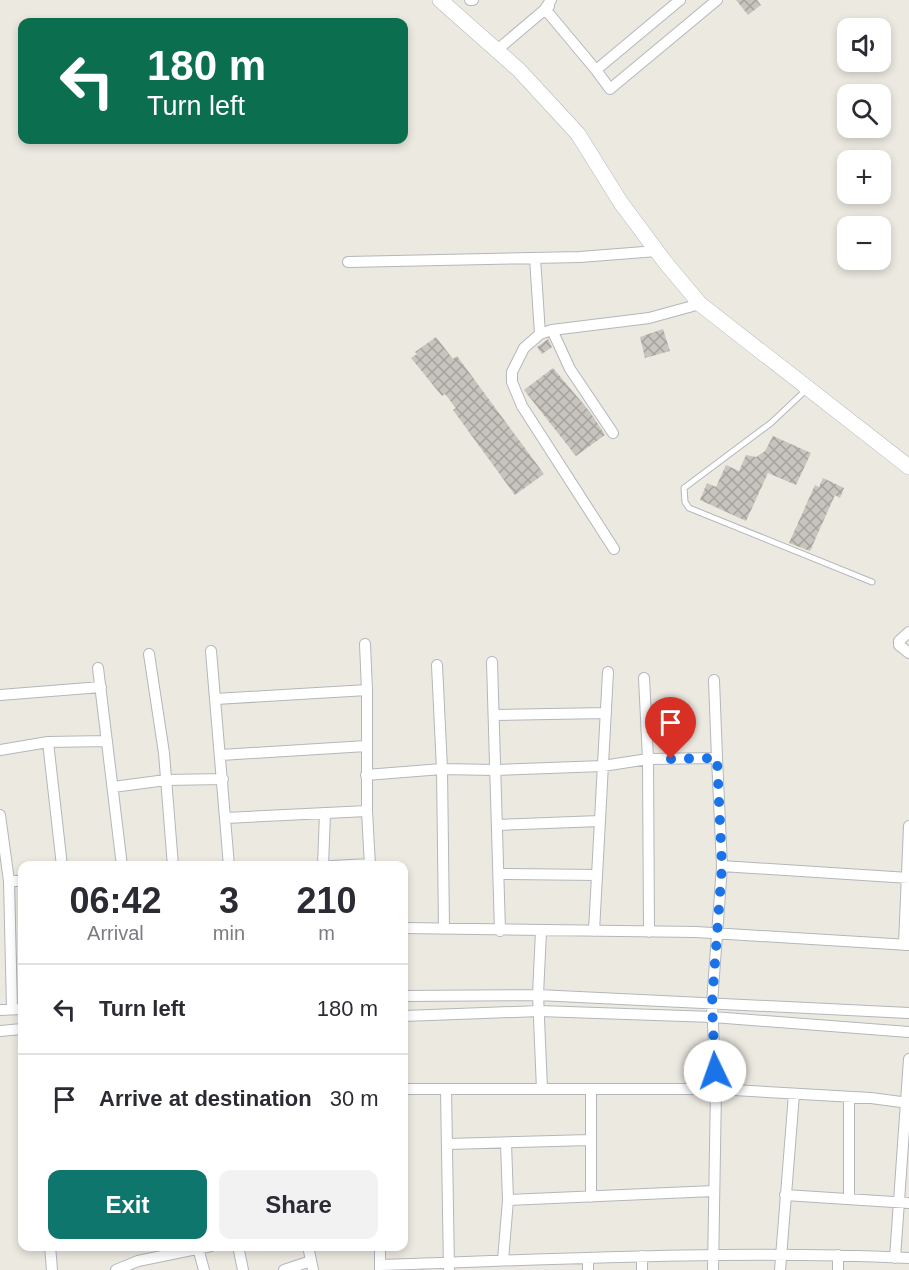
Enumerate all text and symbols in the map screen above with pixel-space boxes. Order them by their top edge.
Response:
map controls [837,18,891,270]
button: sound [837,18,891,72]
icon: left [48,42,126,120]
text: 180 m [147,42,266,89]
button: search [837,84,891,138]
text: Turn left [147,91,245,121]
button: + [837,150,891,204]
button: − [837,216,891,270]
pin [645,697,696,759]
icon: arrive [654,706,687,739]
text: 06:42 [69,880,161,921]
text: 3 [219,880,239,921]
text: 210 [296,880,357,921]
text: Arrival [87,922,144,944]
text: min [213,922,245,944]
text: m [318,922,335,944]
icon: left [48,993,81,1026]
text: Turn left [99,996,185,1021]
text: 180 m [317,996,378,1021]
position arrow [683,1039,747,1103]
icon: arrive [48,1083,81,1116]
text: Arrive at destination [99,1086,312,1111]
text: 30 m [330,1086,379,1111]
button: Exit [48,1170,207,1239]
button: Share [219,1170,378,1239]

